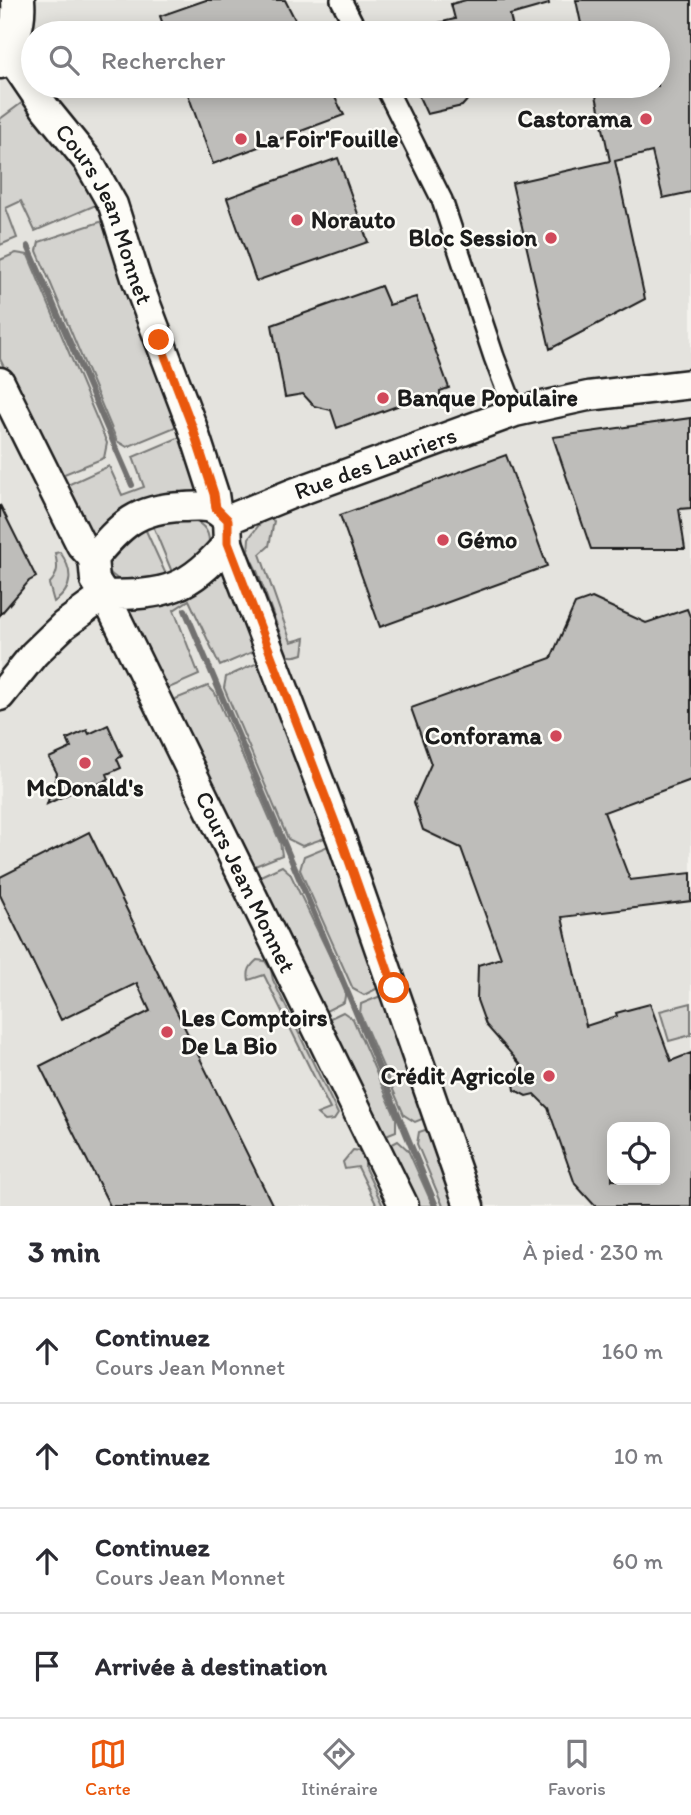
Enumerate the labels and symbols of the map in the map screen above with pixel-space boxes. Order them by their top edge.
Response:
place label: Castorama [518,104,632,133]
marker: Castorama [638,111,654,127]
street label: Cours Jean Monnet [49,117,160,308]
place label: La Foir'Fouille [255,124,398,153]
marker: La Foir'Fouille [233,131,249,147]
place label: Norauto [311,205,395,234]
marker: Norauto [289,212,305,228]
place label: Bloc Session [409,223,537,252]
marker: Bloc Session [543,230,559,246]
route end [143,324,174,355]
place label: Banque Populaire [397,383,578,413]
marker: Banque Populaire [375,390,391,406]
street label: Rue des Lauriers [290,420,460,506]
place label: Gémo [457,525,517,554]
marker: Gémo [435,532,451,548]
place label: Conforama [425,721,542,750]
marker: Conforama [548,728,564,744]
marker: McDonald's [77,755,93,771]
place label: McDonald's [26,773,144,802]
street label: Cours Jean Monnet [189,786,303,977]
route start [378,972,409,1003]
place label: Les Comptoirs De La Bio [181,1003,328,1060]
marker: Les Comptoirs De La Bio [159,1024,175,1040]
place label: Crédit Agricole [381,1061,535,1091]
marker: Crédit Agricole [541,1068,557,1084]

